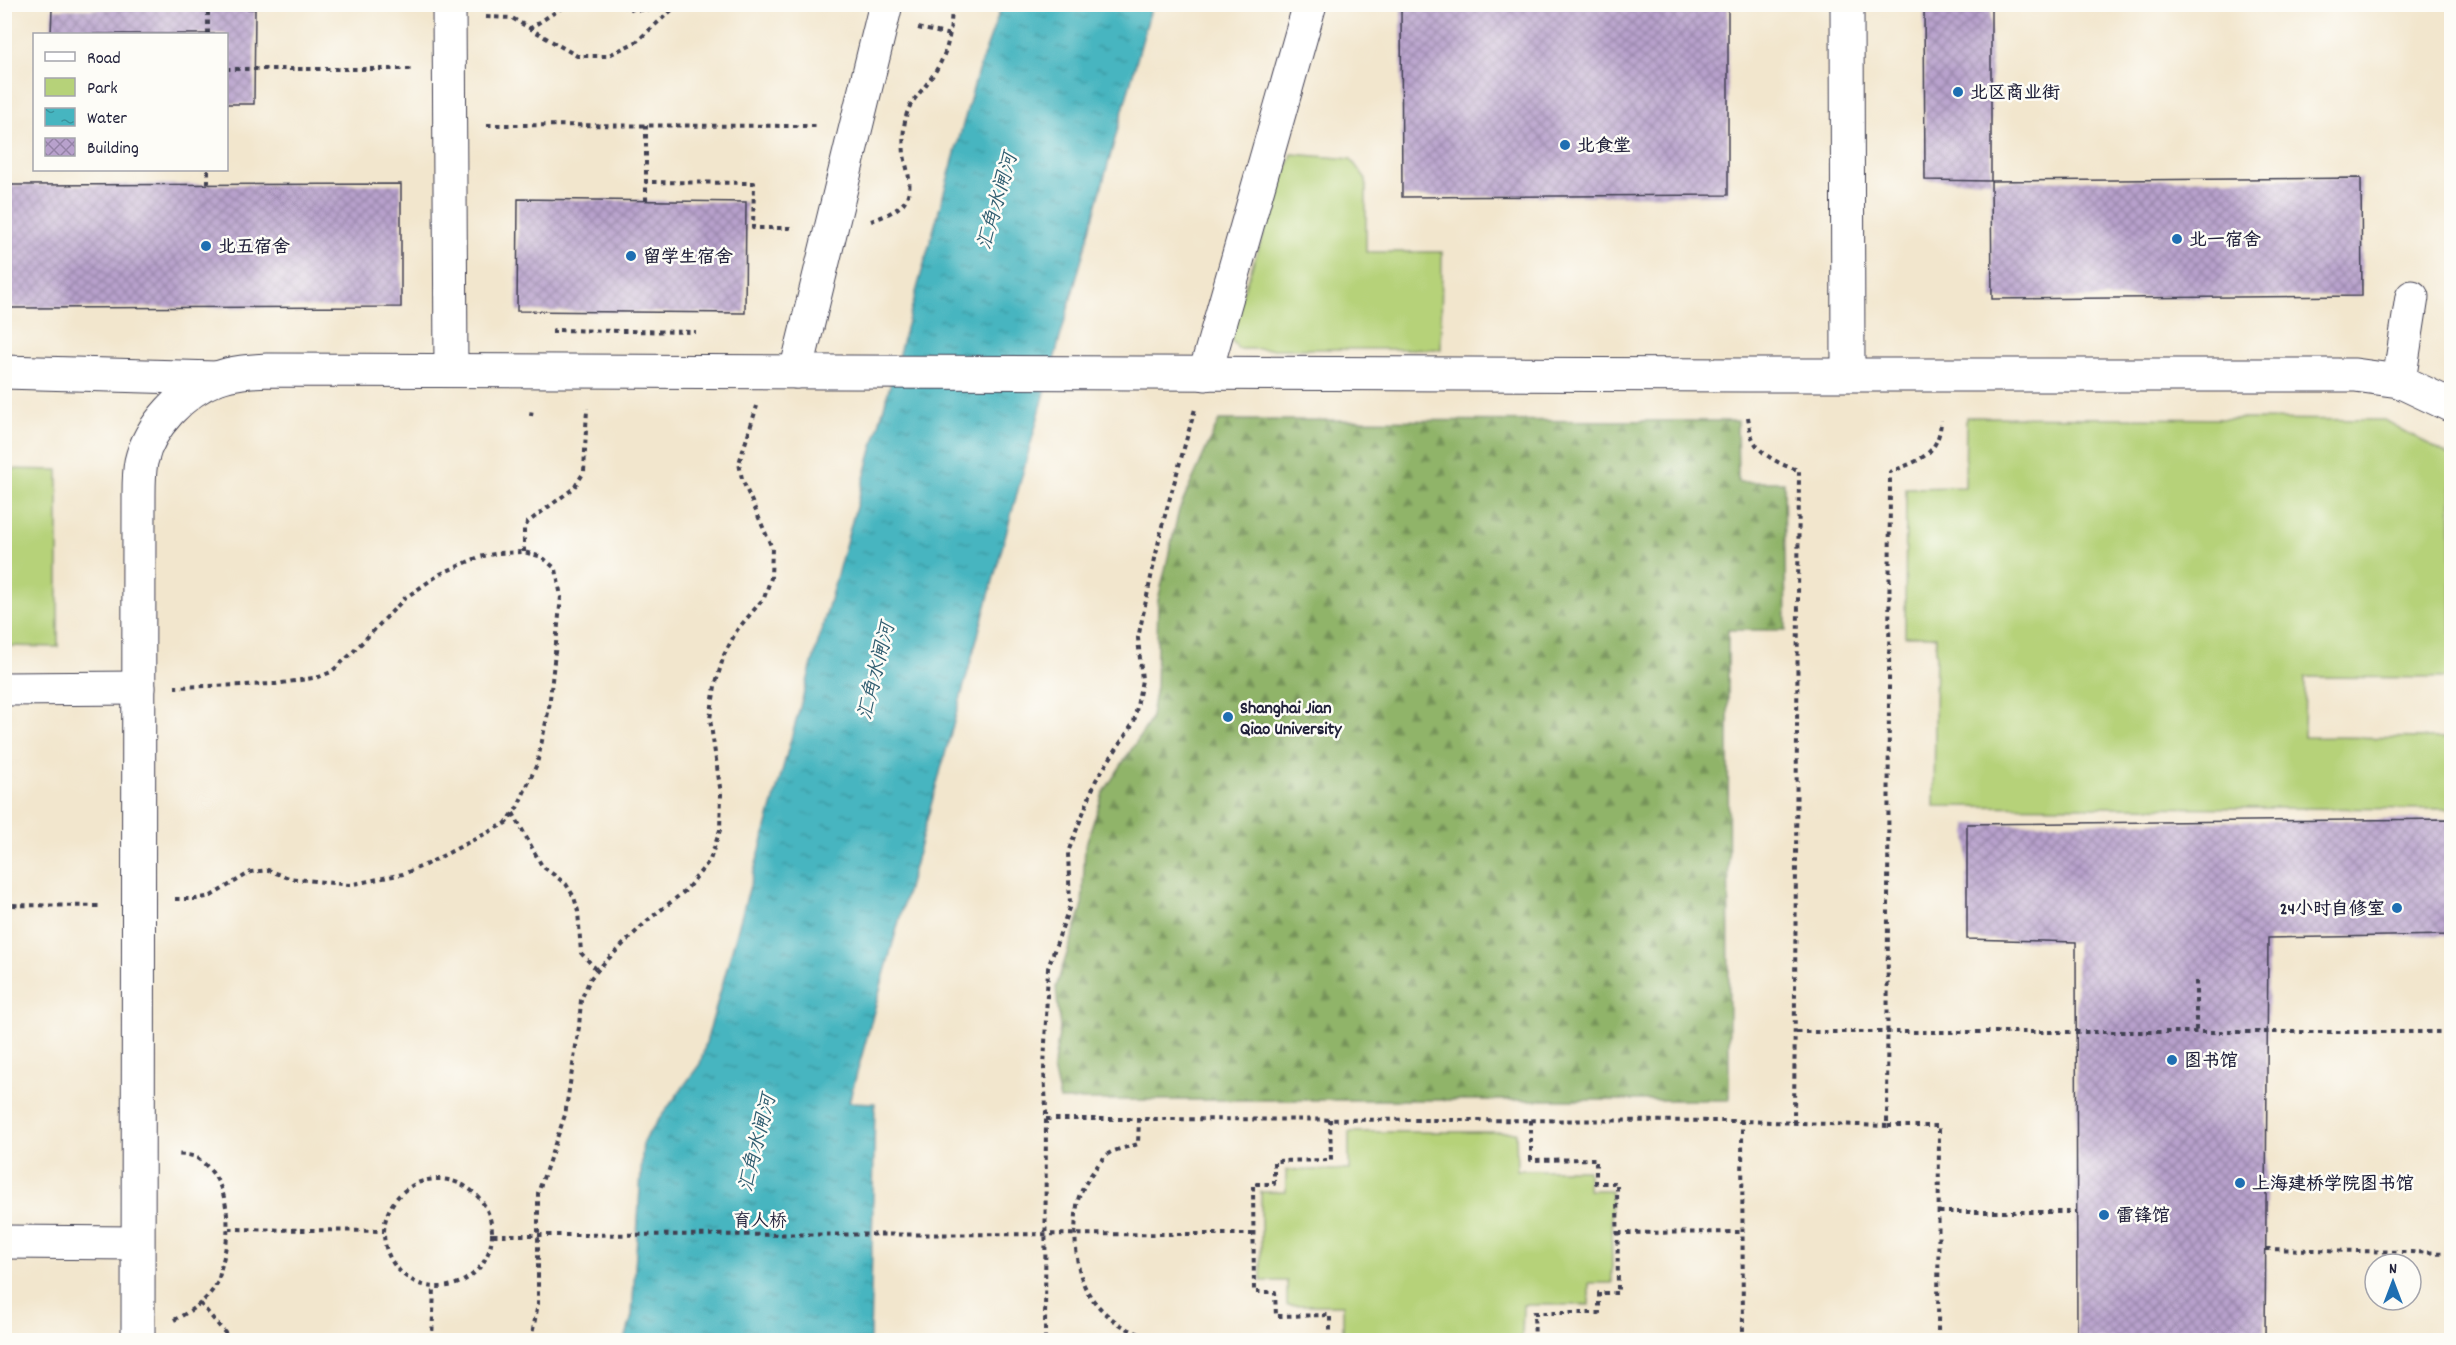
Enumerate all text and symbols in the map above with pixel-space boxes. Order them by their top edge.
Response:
legend [33,33,228,171]
text: Road [87,47,121,72]
text: Park [87,77,118,102]
place label: 北区商业街 [1970,82,2060,107]
marker: 北区商业街 [1951,85,1965,99]
text: Water [87,107,127,132]
place label: 北食堂 [1577,135,1631,160]
text: Building [87,137,139,162]
marker: 北食堂 [1558,138,1572,152]
water label: 汇角水闸河 [972,147,1027,254]
place label: 北一宿舍 [2189,229,2261,254]
marker: 北一宿舍 [2170,232,2184,246]
place label: 北五宿舍 [218,236,290,261]
marker: 北五宿舍 [199,239,213,253]
place label: 留学生宿舍 [643,246,733,271]
marker: 留学生宿舍 [624,249,638,263]
water label: 汇角水闸河 [852,617,904,724]
place label: Shanghai Jian Qiao University [1240,697,1342,743]
marker: Shanghai Jian Qiao University [1221,710,1235,724]
place label: 24小时自修室 [2280,898,2385,923]
marker: 24小时自修室 [2390,901,2404,915]
place label: 图书馆 [2184,1050,2238,1075]
marker: 图书馆 [2165,1053,2179,1067]
water label: 汇角水闸河 [733,1089,785,1196]
place label: 上海建桥学院图书馆 [2252,1173,2414,1198]
marker: 上海建桥学院图书馆 [2233,1176,2247,1190]
place label: 雷锋馆 [2116,1205,2170,1230]
marker: 雷锋馆 [2097,1208,2111,1222]
street label: 育人桥 [733,1210,787,1235]
north arrow [2363,1252,2423,1312]
text: N [2389,1258,2397,1281]

